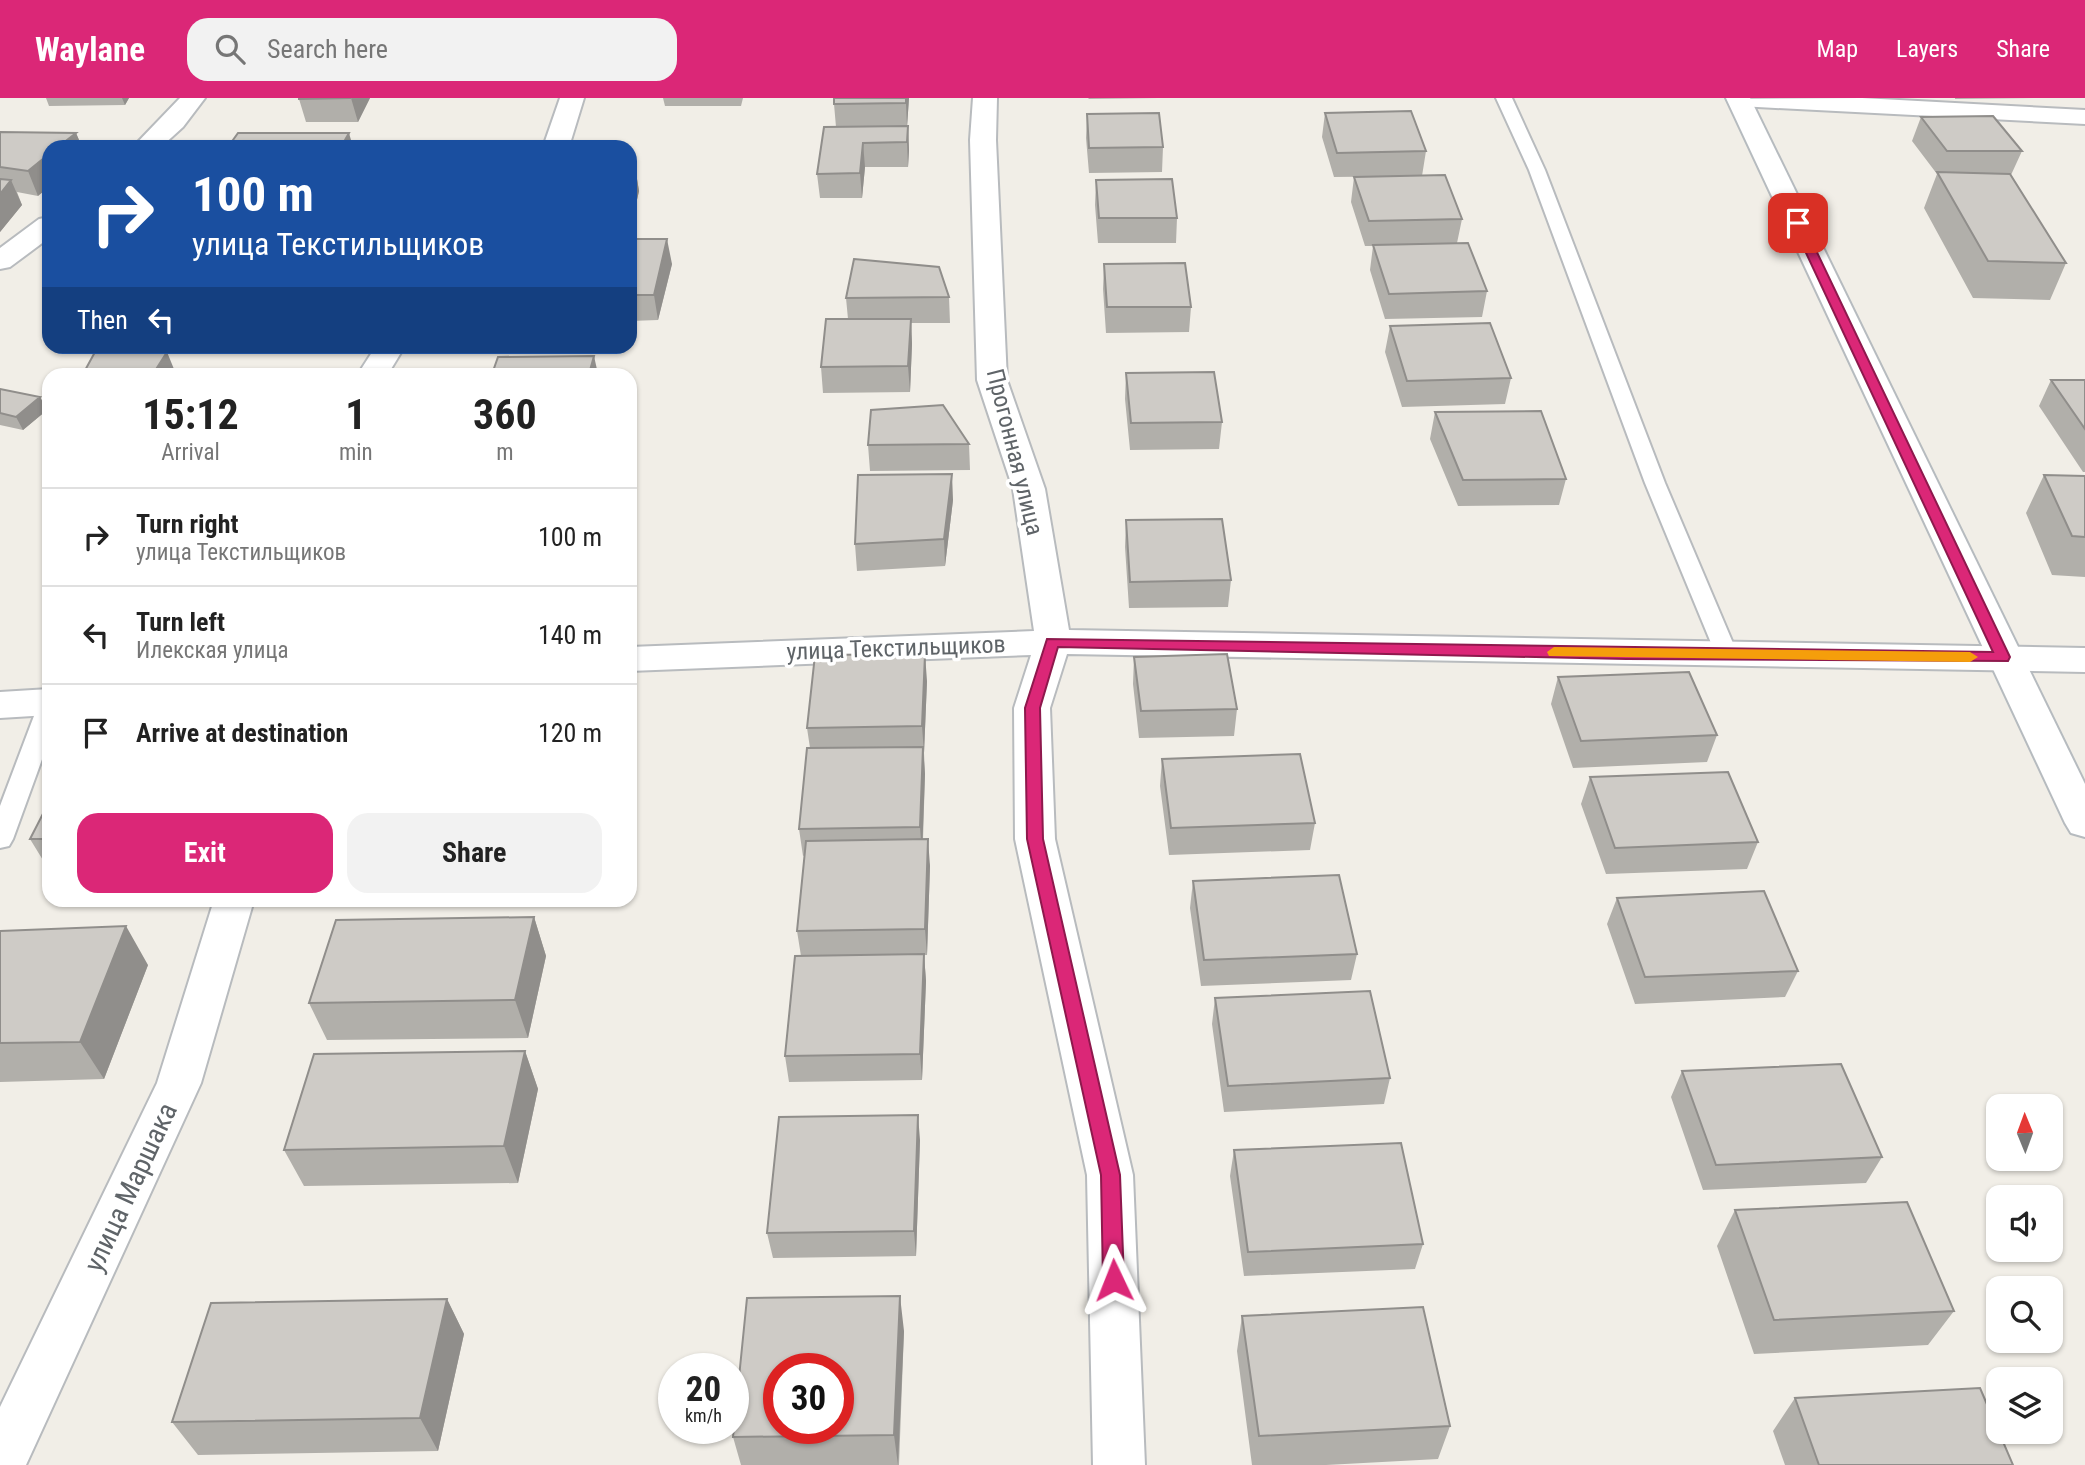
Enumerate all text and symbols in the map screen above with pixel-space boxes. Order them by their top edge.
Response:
search box [187,18,677,81]
text: Waylane [35,30,145,69]
icon: search [211,30,249,68]
text: Search here [267,34,388,64]
text: Map [1817,35,1858,63]
text: Layers [1896,35,1958,63]
text: Share [1996,35,2050,63]
text: 100 m [192,166,314,223]
icon: right [77,168,168,259]
pin [1768,193,1828,253]
icon: arrive [1779,204,1817,242]
text: улица Текстильщиков [192,225,484,263]
icon: left [142,301,180,339]
text: Then [77,305,128,335]
street label: Прогонная улица [981,366,1049,538]
text: 15:12 [142,390,239,439]
text: 1 [345,390,366,439]
text: 360 [473,390,537,439]
text: Arrival [161,439,220,466]
text: min [339,439,373,466]
text: m [496,439,513,466]
text: Turn right [136,509,238,539]
icon: right [77,518,115,556]
text: 100 m [538,522,602,552]
text: улица Текстильщиков [136,539,346,566]
text: Turn left [136,607,225,637]
icon: left [77,616,115,654]
text: 140 m [538,620,602,650]
street label: улица Текстильщиков [786,630,1006,666]
text: Илекская улица [136,637,289,664]
icon: arrive [77,714,115,752]
text: Arrive at destination [136,718,348,748]
text: 120 m [538,718,602,748]
button: Exit [77,813,333,893]
button: Share [347,813,602,893]
north arrow [1986,1094,2063,1171]
map controls [1986,1094,2063,1444]
street label: улица Маршака [77,1098,184,1277]
button: sound [1986,1185,2063,1262]
position arrow [1077,1243,1151,1317]
button: search [1986,1276,2063,1353]
speed limit sign: 30 [763,1353,854,1444]
button: layers [1986,1367,2063,1444]
text: 20 [686,1369,721,1410]
text: km/h [685,1405,722,1426]

